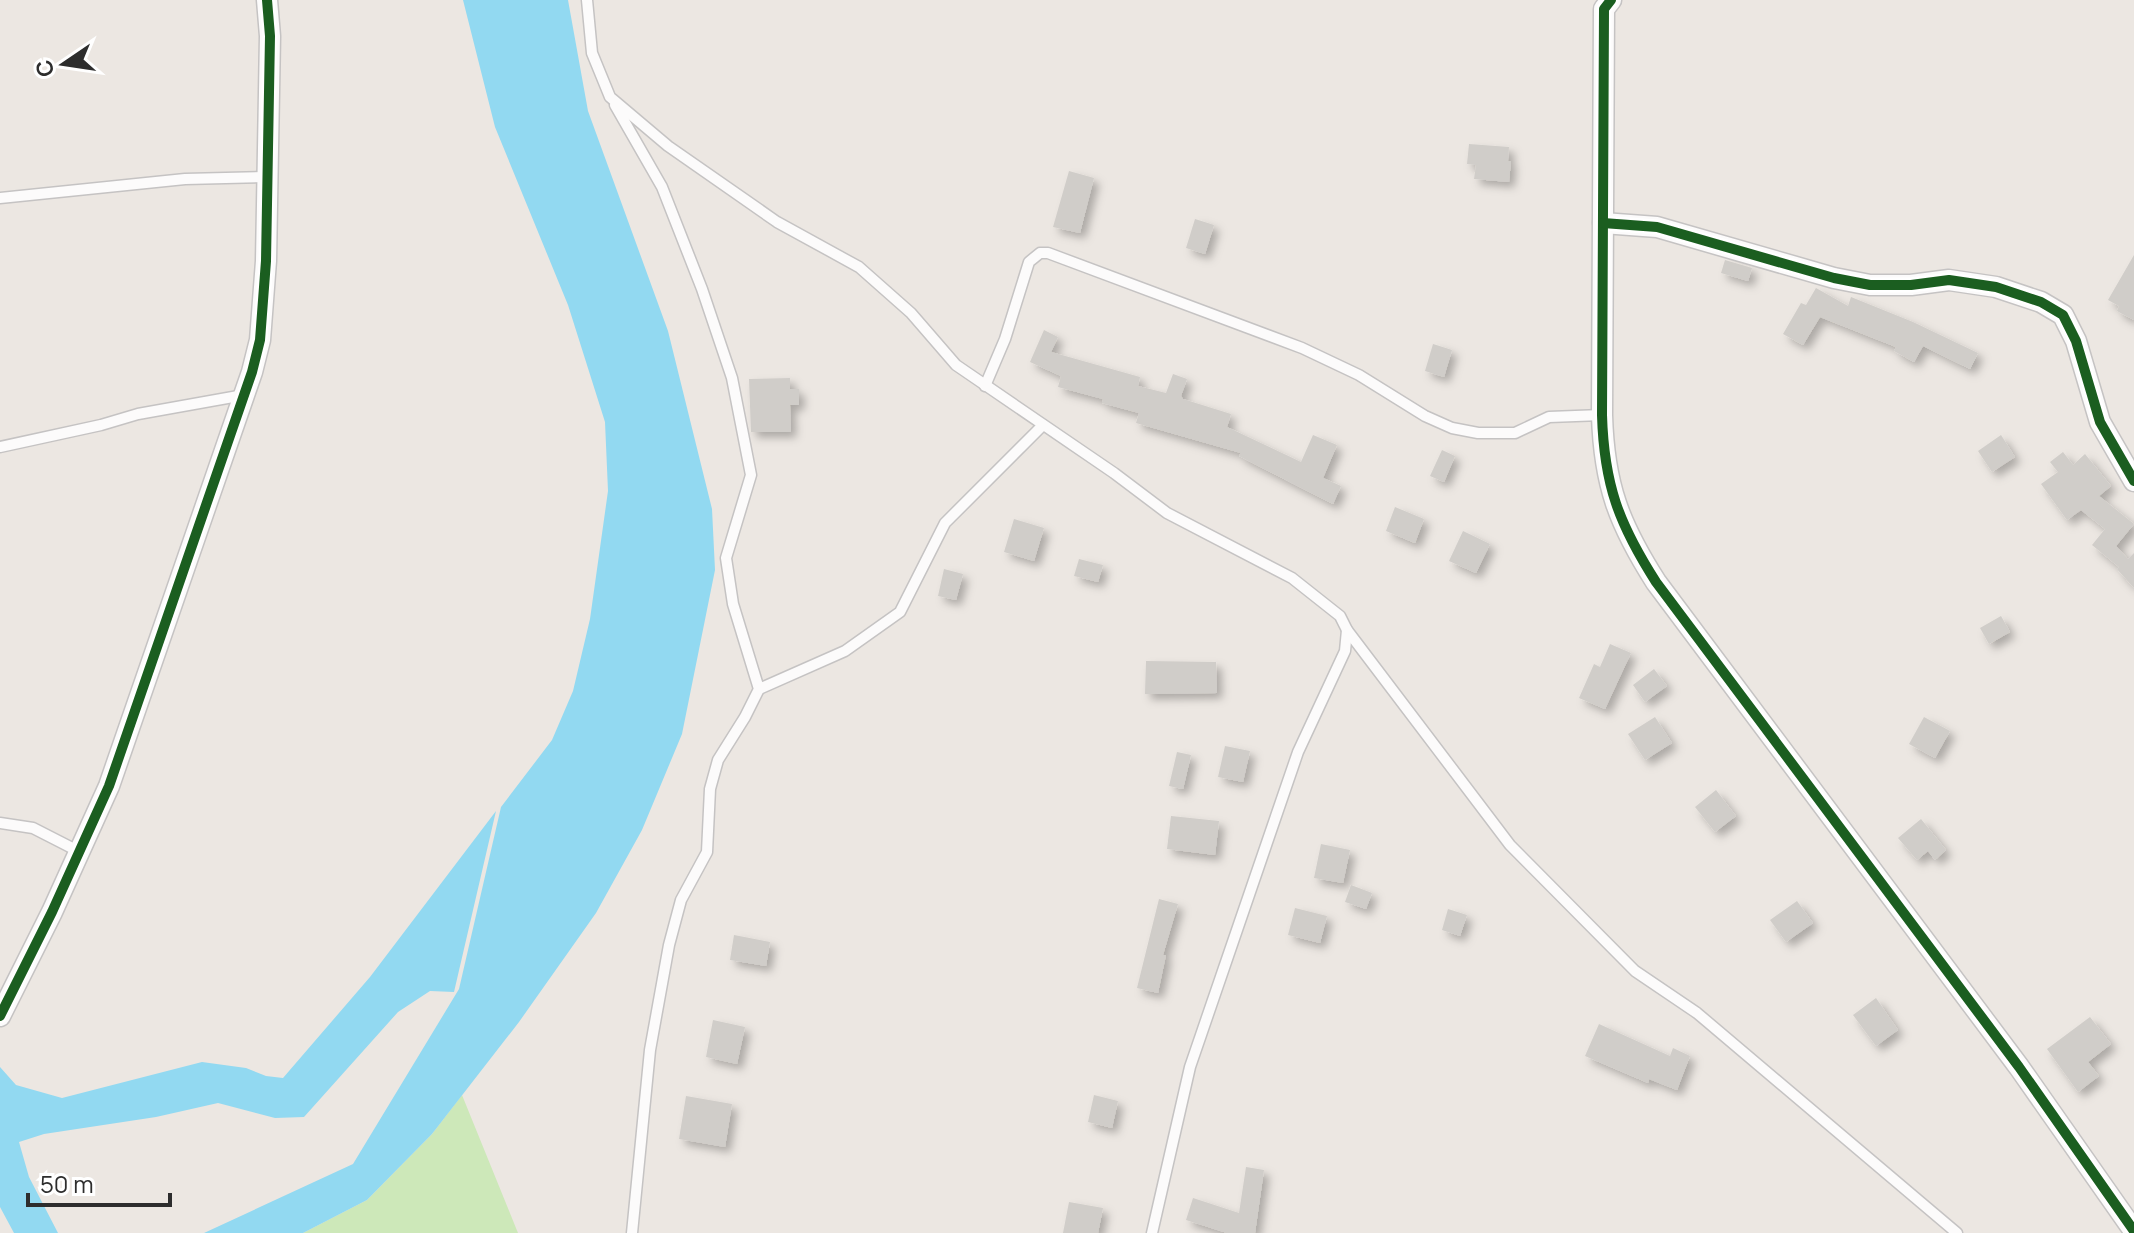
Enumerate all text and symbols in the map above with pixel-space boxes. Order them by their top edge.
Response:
north arrow [24,24,104,104]
text: С [28,57,61,80]
scale bar [28,1157,170,1207]
text: 50 m [40,1167,94,1200]

